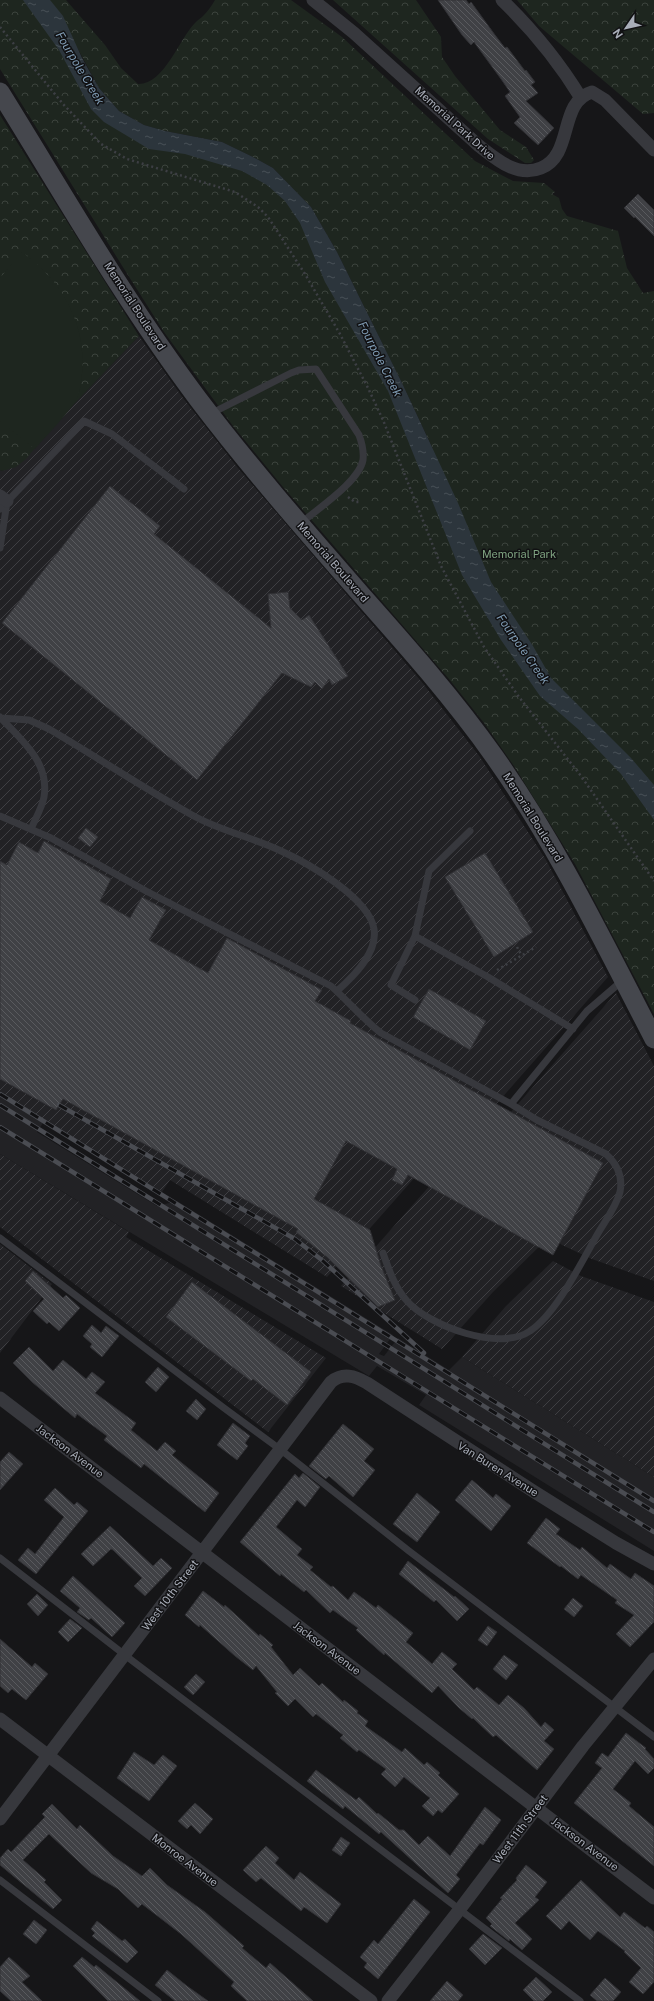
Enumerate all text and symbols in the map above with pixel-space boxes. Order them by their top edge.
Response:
north arrow [606,8,646,48]
text: N [610,27,625,41]
water label: Fourpole Creek [53,29,108,107]
street label: Memorial Park Drive [413,84,497,162]
street label: Memorial Boulevard [102,260,168,352]
water label: Fourpole Creek [355,319,405,399]
street label: Memorial Boulevard [295,519,371,605]
park label: Memorial Park [482,548,556,560]
water label: Fourpole Creek [494,611,553,687]
street label: Memorial Boulevard [501,770,565,864]
street label: Jackson Avenue [34,1422,106,1480]
street label: Van Buren Avenue [455,1439,541,1499]
street label: West 10th Street [140,1557,200,1633]
street label: Jackson Avenue [291,1619,363,1677]
street label: West 11th Street [490,1792,550,1866]
street label: Jackson Avenue [549,1815,621,1873]
street label: Monroe Avenue [150,1831,220,1889]

